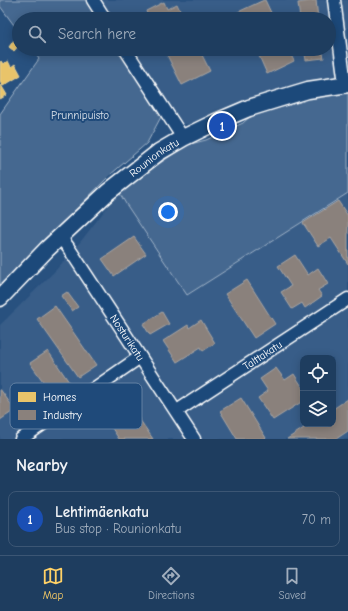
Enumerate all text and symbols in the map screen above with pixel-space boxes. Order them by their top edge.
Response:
search box [12,12,336,56]
icon: search [26,23,48,45]
text: Search here [58,25,136,43]
park label: Prunnipuisto [51,109,109,122]
pin: 1 [209,111,235,141]
street label: Rounionkatu [127,136,181,180]
your location [158,202,178,222]
street label: Nosturikatu [107,312,147,363]
street label: Talttakatu [241,338,285,373]
map controls [300,355,336,427]
button: locate [300,355,336,391]
legend [10,383,142,429]
text: Homes [43,391,76,404]
button: layers [300,391,336,427]
text: Industry [43,409,82,422]
text: Nearby [16,456,67,475]
text: Lehtimäenkatu [55,503,149,521]
text: 1 [27,512,33,527]
text: 70 m [302,512,331,527]
text: Bus stop · Rounionkatu [55,521,181,536]
tab: Map [42,565,64,602]
tab: Directions [148,565,195,602]
tab: Saved [279,565,306,602]

